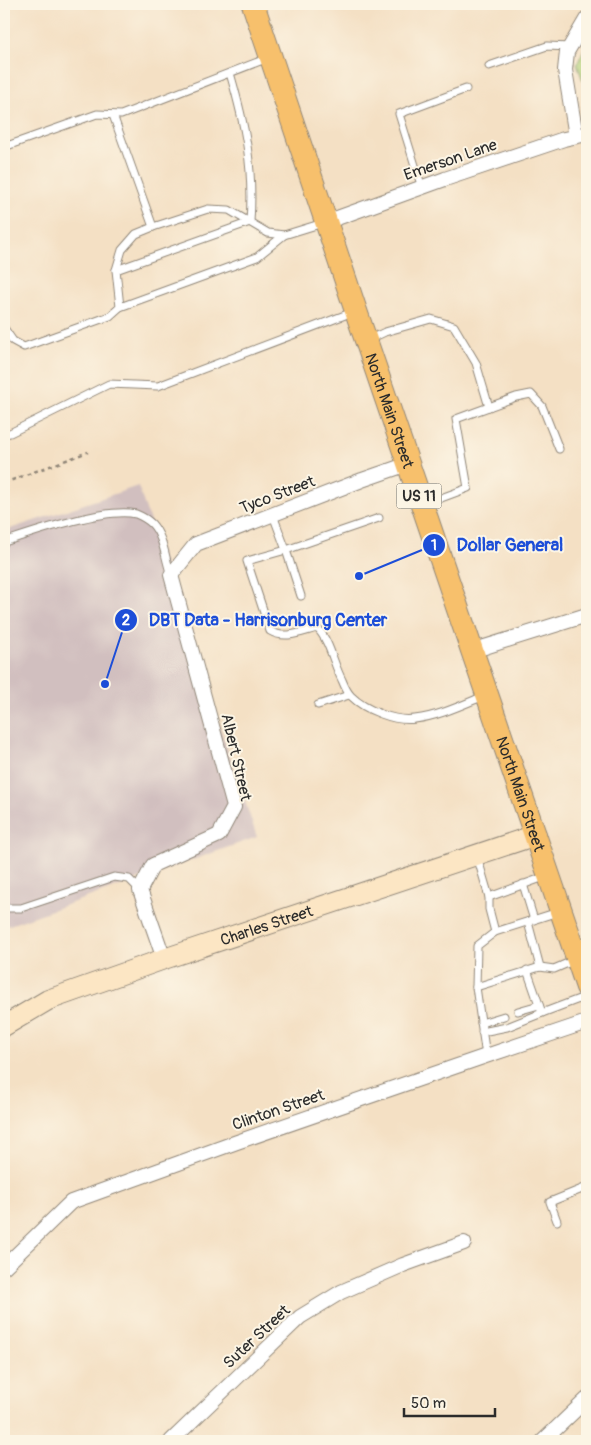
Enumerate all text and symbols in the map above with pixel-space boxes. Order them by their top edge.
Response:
street label: Emerson Lane [401,135,500,185]
street label: North Main Street [360,351,418,472]
street label: Tyco Street [237,471,318,518]
road number: US 11 [396,484,442,508]
callout: Dollar General [421,528,573,561]
text: Dollar General [457,534,563,557]
text: 1 [431,536,437,555]
callout: DBT Data - Harrisonburg Center [113,603,397,636]
text: DBT Data - Harrisonburg Center [149,609,388,632]
text: 2 [122,611,130,630]
street label: Albert Street [216,712,256,803]
street label: North Main Street [491,734,549,855]
street label: Charles Street [218,901,316,951]
street label: Clinton Street [230,1085,328,1135]
street label: Suter Street [219,1300,295,1373]
scale bar [404,1385,495,1417]
text: 50 m [411,1394,446,1413]

